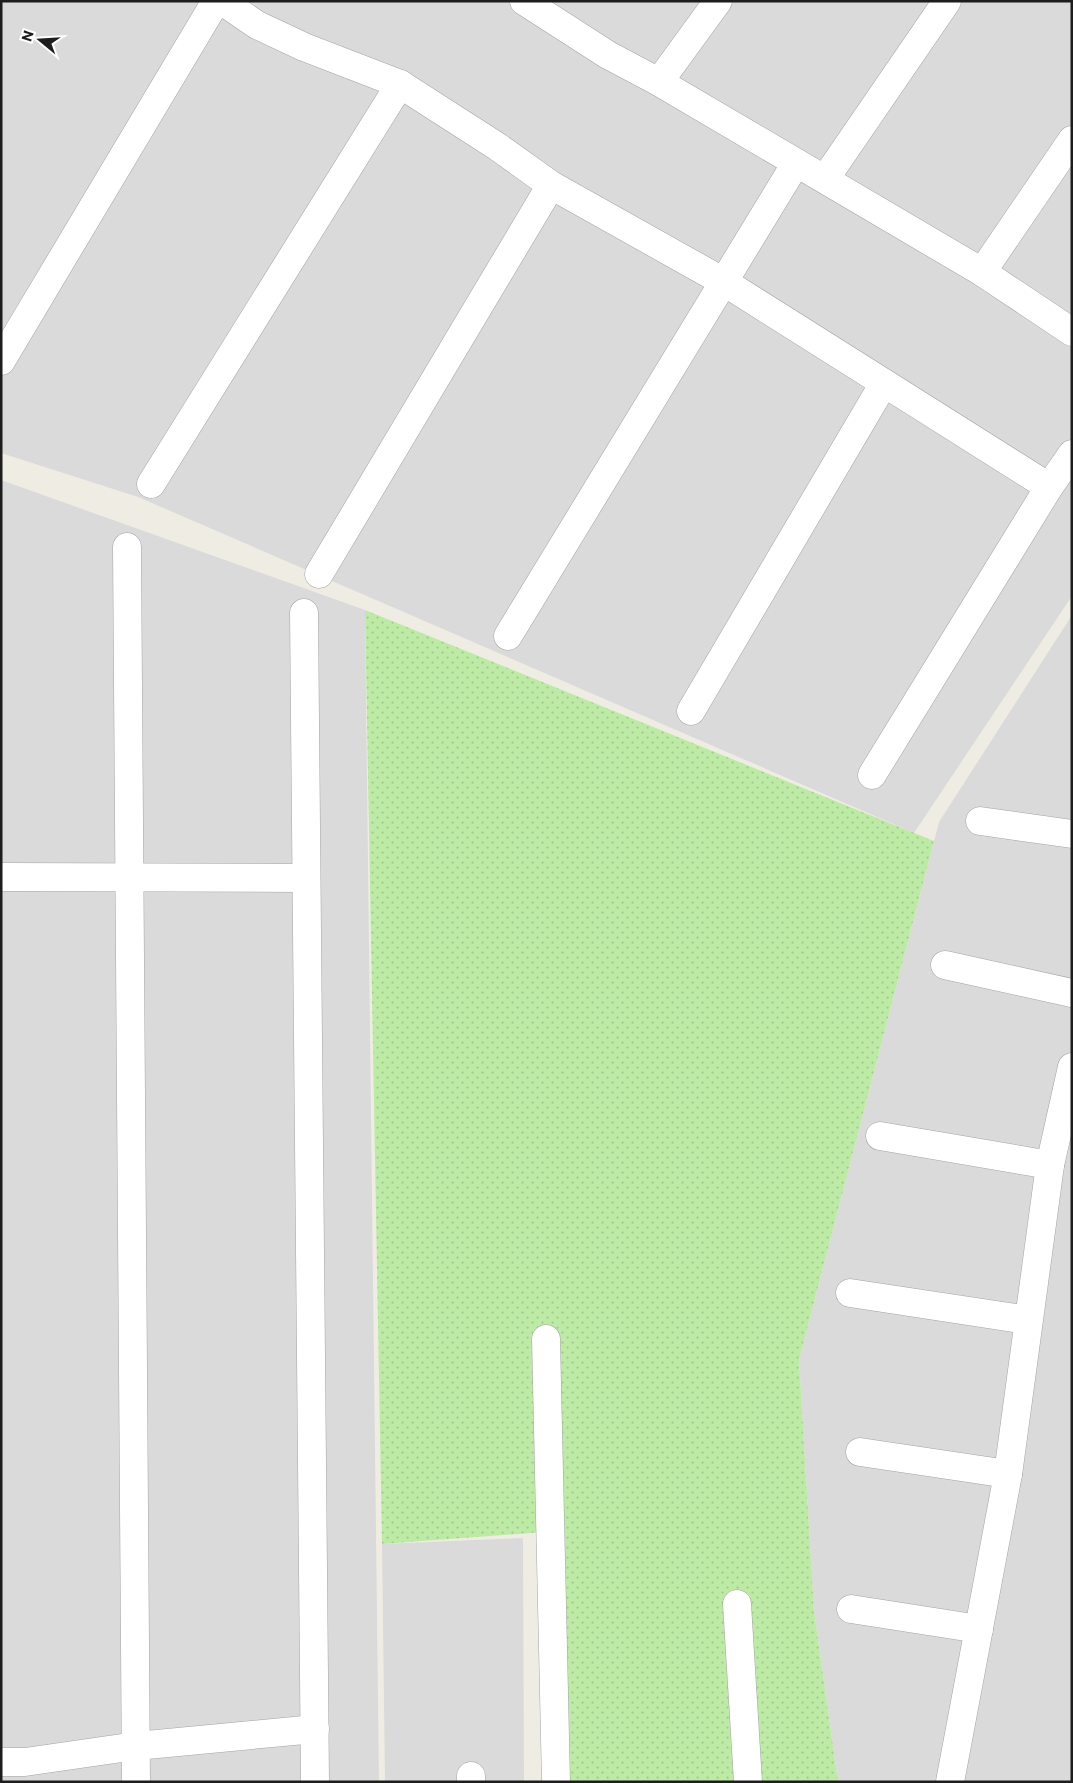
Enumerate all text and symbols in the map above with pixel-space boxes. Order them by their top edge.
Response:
north arrow [15,15,65,65]
text: N [17,28,37,43]

